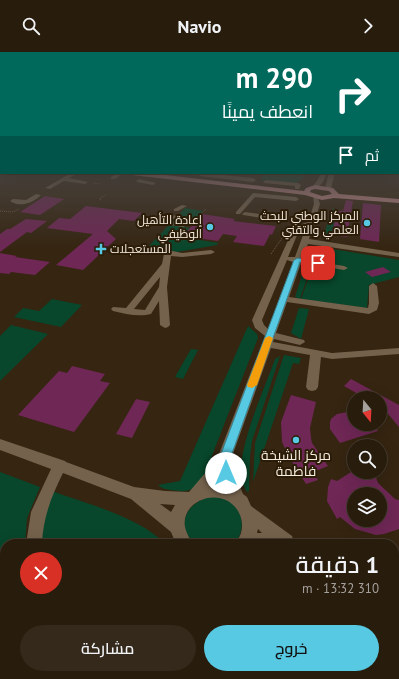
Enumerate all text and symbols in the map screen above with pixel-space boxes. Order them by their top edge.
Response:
icon: search [20,15,42,37]
text: Navio [178,15,221,38]
icon: forward [357,15,379,37]
text: 290 m [236,59,313,96]
icon: right [327,68,379,120]
text: انعطف يمينًا [222,100,313,123]
icon: arrive [335,144,357,166]
text: ثم [365,146,379,165]
place label: المركز الوطني للبحث العلمي والتقني [260,208,359,240]
place label: إعادة التأهيل الوظيفي [137,212,202,244]
marker: المركز الوطني للبحث العلمي والتقني [362,218,372,228]
marker: إعادة التأهيل الوظيفي [205,222,215,232]
place label: المستعجلات [110,241,171,256]
marker: المستعجلات [95,243,107,255]
pin [301,246,335,280]
icon: arrive [307,252,329,274]
north arrow [347,391,387,431]
map controls [347,391,387,527]
marker: مركز الشيخة فاطمة [291,435,301,445]
button: search [347,439,387,479]
place label: مركز الشيخة فاطمة [261,446,331,480]
position arrow [205,452,247,494]
button: layers [347,487,387,527]
text: 1 دقيقة [295,549,379,580]
button: close [20,552,62,594]
text: 310 m · 13:32 [302,580,379,597]
button: مشاركة [20,625,196,671]
button: خروج [204,625,379,671]

